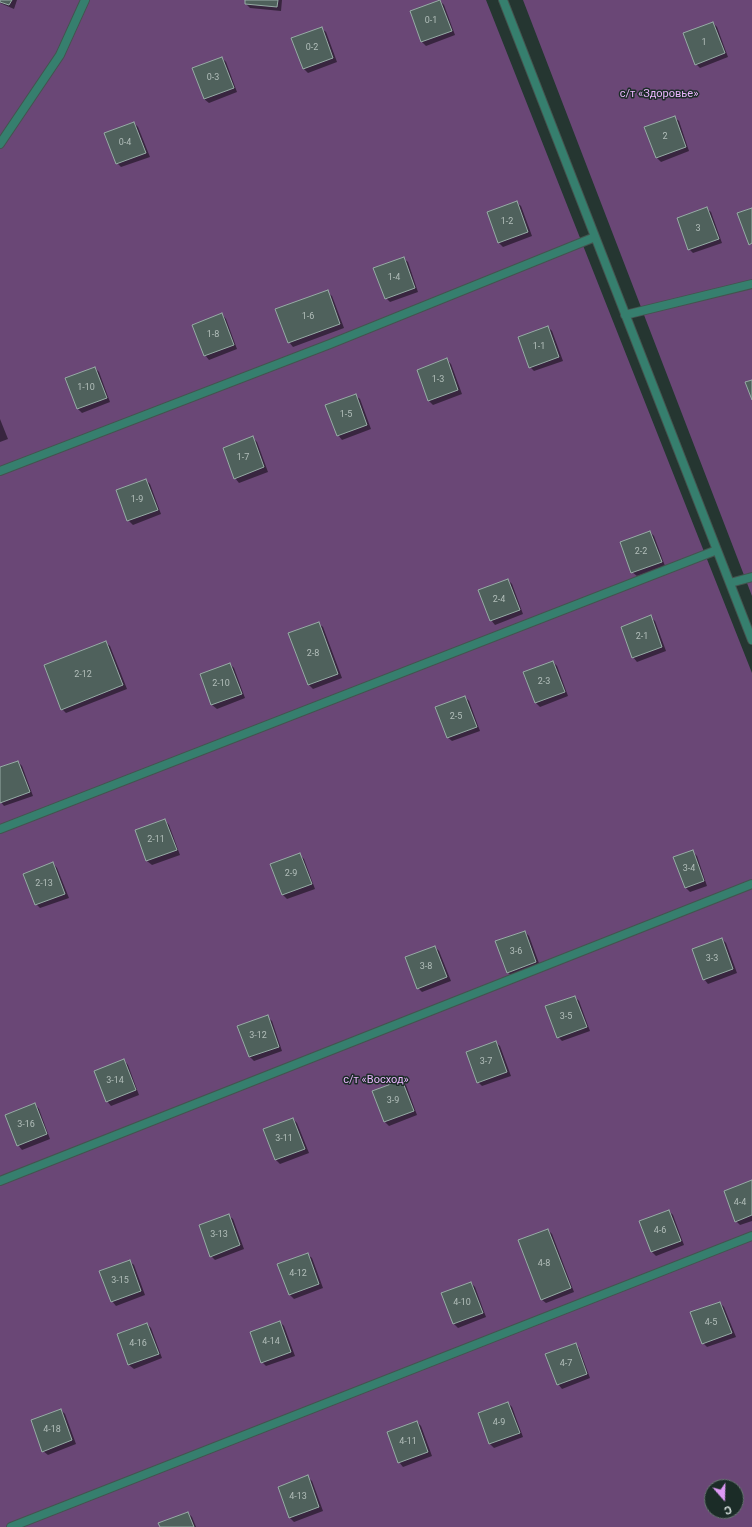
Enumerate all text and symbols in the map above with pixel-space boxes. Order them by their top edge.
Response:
house number: 0-1 [425,16,437,26]
house number: 1 [701,38,707,48]
house number: 0-2 [306,43,318,53]
house number: 0-3 [207,73,219,83]
park label: с/т «Здоровье» [620,87,698,101]
house number: 2 [662,132,668,142]
house number: 0-4 [119,138,131,148]
house number: 1-2 [501,217,513,227]
house number: 3 [695,224,701,234]
house number: 1-4 [388,273,400,283]
house number: 1-6 [302,312,314,322]
house number: 1-8 [207,330,219,340]
house number: 1-1 [533,342,545,352]
house number: 1-3 [432,375,444,385]
house number: 1-10 [77,383,95,393]
house number: 1-5 [340,410,352,420]
house number: 1-7 [237,453,249,463]
house number: 1-9 [131,495,143,505]
house number: 2-2 [635,547,647,557]
house number: 2-4 [493,595,505,605]
house number: 2-1 [636,632,648,642]
house number: 2-8 [307,649,319,659]
house number: 2-12 [74,670,92,680]
house number: 2-3 [538,677,550,687]
house number: 2-10 [212,679,230,689]
house number: 2-5 [450,712,462,722]
house number: 2-11 [147,835,165,845]
house number: 3-4 [683,864,695,874]
house number: 2-9 [285,869,297,879]
house number: 2-13 [35,879,53,889]
house number: 3-6 [510,947,522,957]
house number: 3-3 [706,954,718,964]
house number: 3-8 [420,962,432,972]
house number: 3-5 [560,1012,572,1022]
house number: 3-12 [249,1031,267,1041]
house number: 3-7 [480,1057,492,1067]
park label: с/т «Восход» [343,1073,409,1087]
house number: 3-14 [106,1076,124,1086]
house number: 3-9 [387,1096,399,1106]
house number: 3-16 [17,1120,35,1130]
house number: 3-11 [275,1134,293,1144]
house number: 4-4 [734,1198,746,1208]
house number: 4-6 [654,1226,666,1236]
house number: 3-13 [210,1230,228,1240]
house number: 4-8 [538,1259,550,1269]
house number: 4-12 [289,1269,307,1279]
house number: 3-15 [111,1276,129,1286]
house number: 4-10 [453,1298,471,1308]
house number: 4-5 [705,1318,717,1328]
house number: 4-14 [262,1337,280,1347]
house number: 4-16 [129,1339,147,1349]
house number: 4-7 [560,1359,572,1369]
house number: 4-9 [493,1418,505,1428]
house number: 4-18 [43,1425,61,1435]
house number: 4-11 [399,1437,417,1447]
north arrow [704,1479,744,1519]
house number: 4-13 [289,1492,307,1502]
text: С [722,1502,734,1517]

